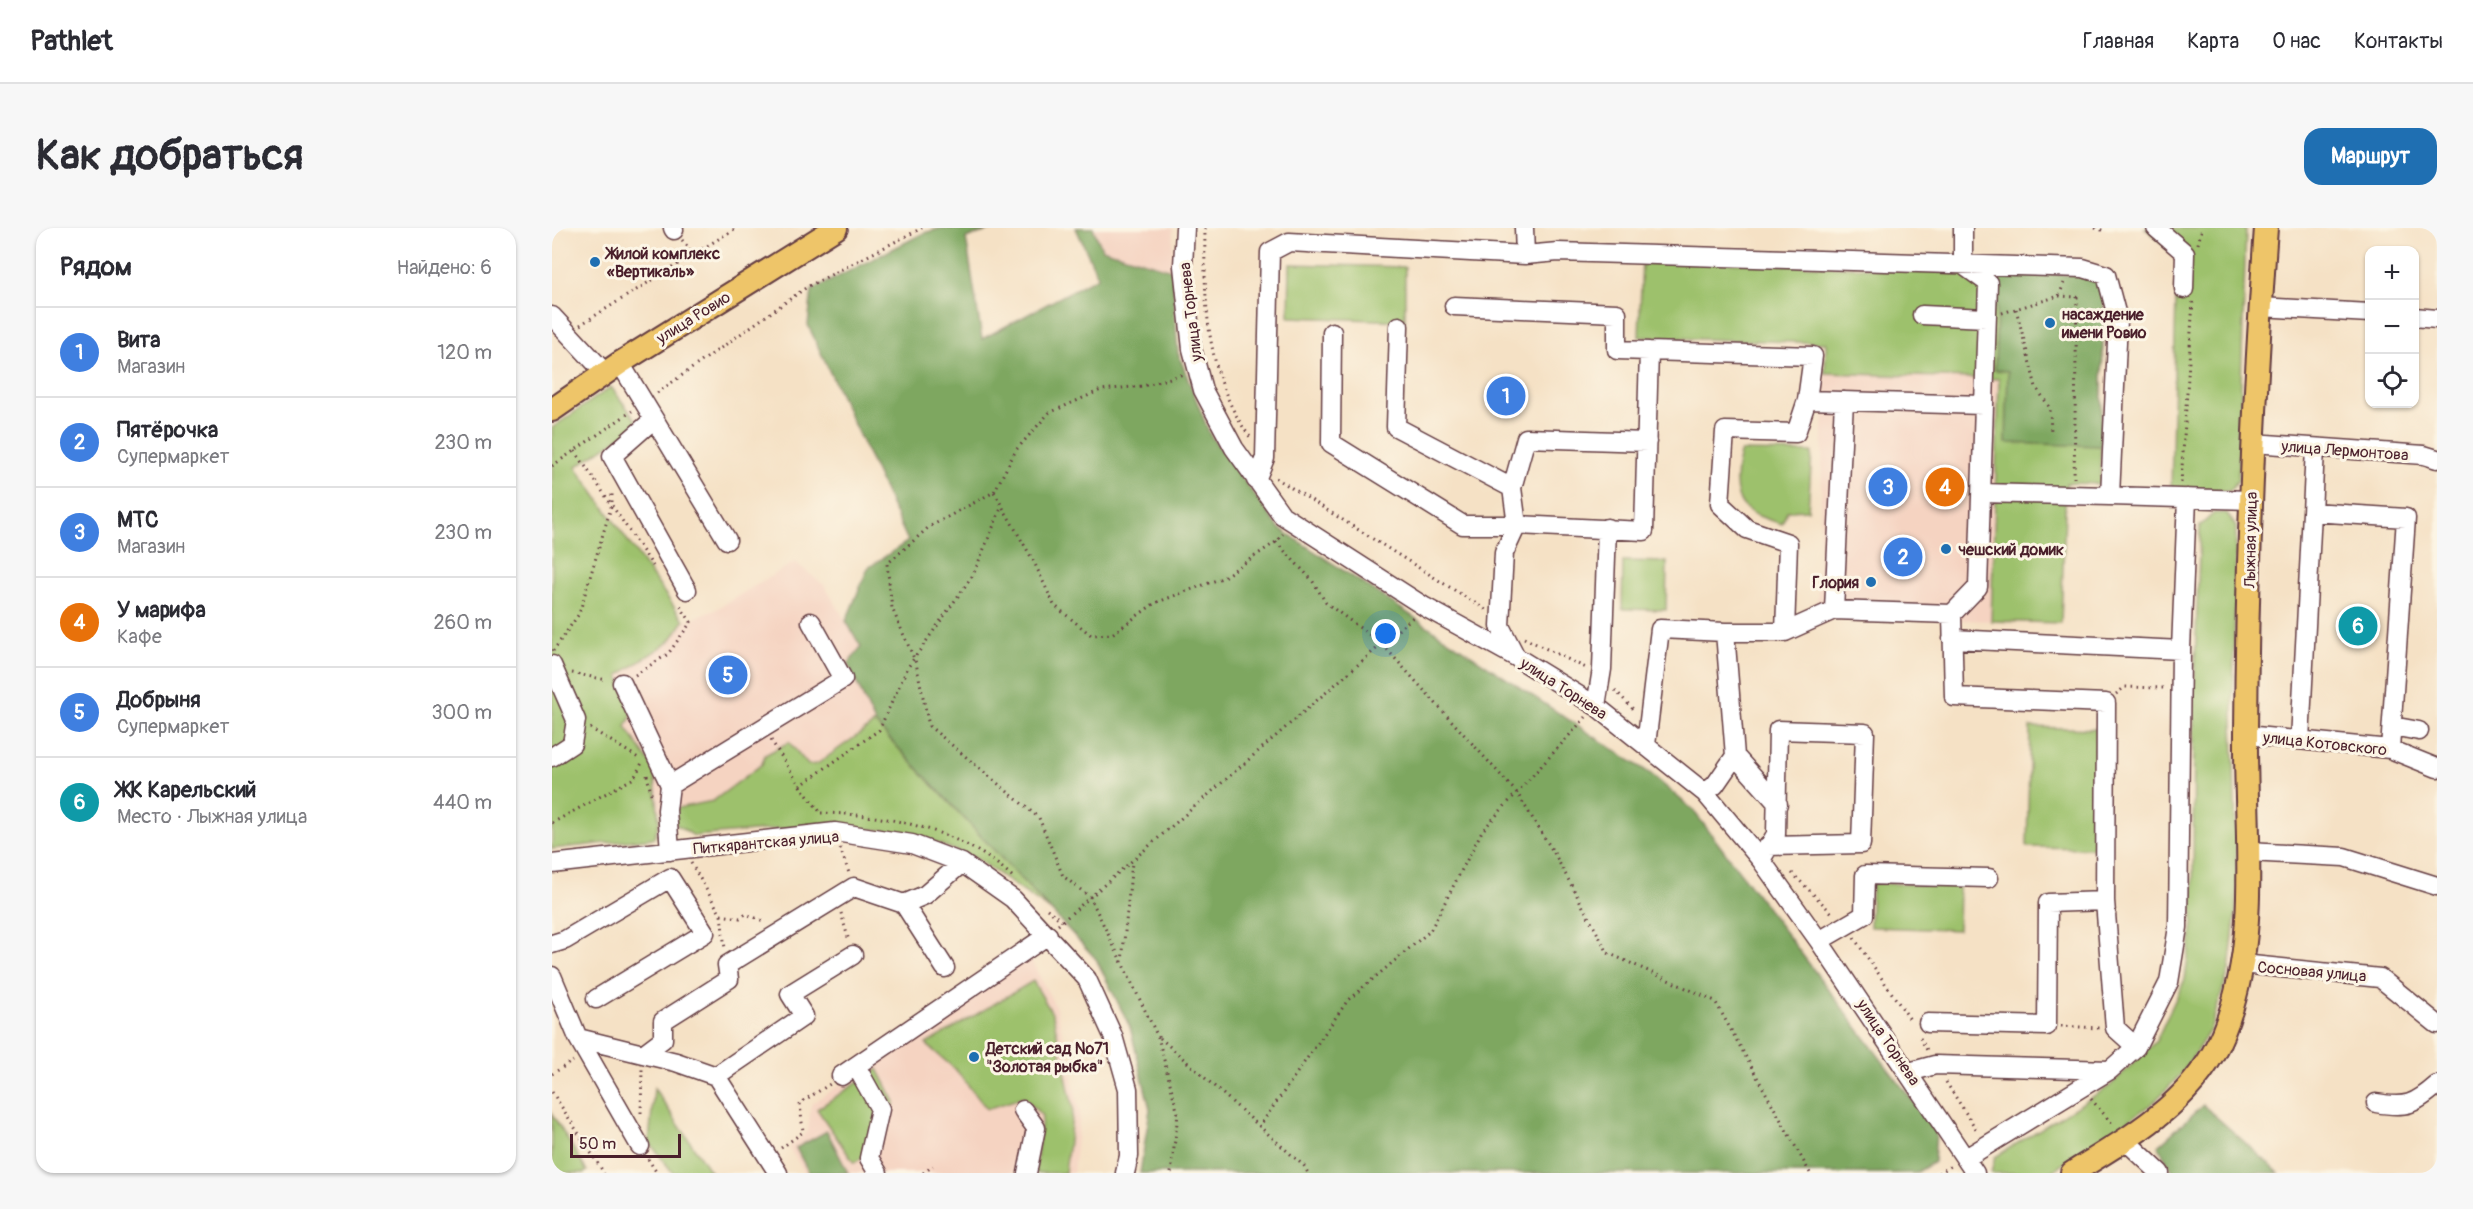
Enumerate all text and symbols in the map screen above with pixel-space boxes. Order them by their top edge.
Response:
text: Pathlet [30,24,113,59]
text: Главная [2083,28,2154,55]
text: Карта [2187,28,2239,55]
text: О нас [2272,28,2321,55]
text: Контакты [2354,28,2443,55]
button: Маршрут [2304,128,2437,185]
text: Как добраться [36,130,303,182]
place label: Жилой комплекс «Вертикаль» [604,244,720,282]
map controls [2365,246,2419,408]
button: + [2365,246,2419,300]
text: Рядом [60,251,132,283]
text: Найдено: 6 [397,255,492,280]
marker: Жилой комплекс «Вертикаль» [588,255,602,269]
street label: улица Торнева [1175,261,1207,363]
street label: улица Ровио [652,287,735,349]
button: − [2365,300,2419,354]
place label: насаждение имени Ровио [2061,305,2147,343]
marker: насаждение имени Ровио [2043,316,2057,330]
text: Вита [117,326,161,354]
text: 1 [76,340,83,365]
text: 120 m [437,340,492,365]
text: Магазин [117,354,185,379]
button: locate [2365,354,2419,408]
pin: 1 [1486,374,1526,418]
text: Пятёрочка [117,416,218,444]
text: 2 [74,430,85,455]
text: 230 m [435,430,492,455]
street label: улица Лермонтова [2280,437,2409,465]
text: Супермаркет [117,444,229,469]
pin: 3 [1868,464,1908,510]
pin: 4 [1926,464,1964,510]
street label: Лыжная улица [2240,492,2262,589]
text: МТС [117,506,159,534]
text: 3 [74,520,85,545]
text: 230 m [435,520,492,545]
text: Магазин [117,534,185,559]
pin: 2 [1884,534,1922,580]
place label: чешский домик [1958,540,2064,560]
marker: чешский домик [1939,542,1953,556]
place label: Глория [1812,573,1859,593]
marker: Глория [1864,575,1878,589]
text: У марифа [117,596,206,624]
pin: 6 [2338,604,2378,648]
text: 4 [74,610,85,635]
text: 260 m [433,610,492,635]
your location [1371,619,1400,648]
text: Кафе [117,624,162,649]
pin: 5 [708,652,747,698]
street label: улица Торнева [1515,653,1611,724]
text: Добрыня [117,686,201,714]
text: 5 [74,700,85,725]
text: 300 m [431,700,492,725]
text: Супермаркет [117,714,229,739]
street label: улица Котовского [2261,727,2388,760]
text: ЖК Карельский [117,776,256,804]
text: 6 [74,790,85,815]
text: 440 m [433,790,492,815]
text: Место · Лыжная улица [117,804,307,829]
street label: Питкярантская улица [692,827,840,859]
street label: Сосновая улица [2257,957,2367,987]
street label: улица Торнева [1851,995,1924,1089]
place label: Детский сад №71 "Золотая рыбка" [985,1039,1109,1077]
marker: Детский сад №71 "Золотая рыбка" [967,1050,981,1064]
scale bar [570,1131,681,1158]
text: 50 m [579,1134,616,1154]

